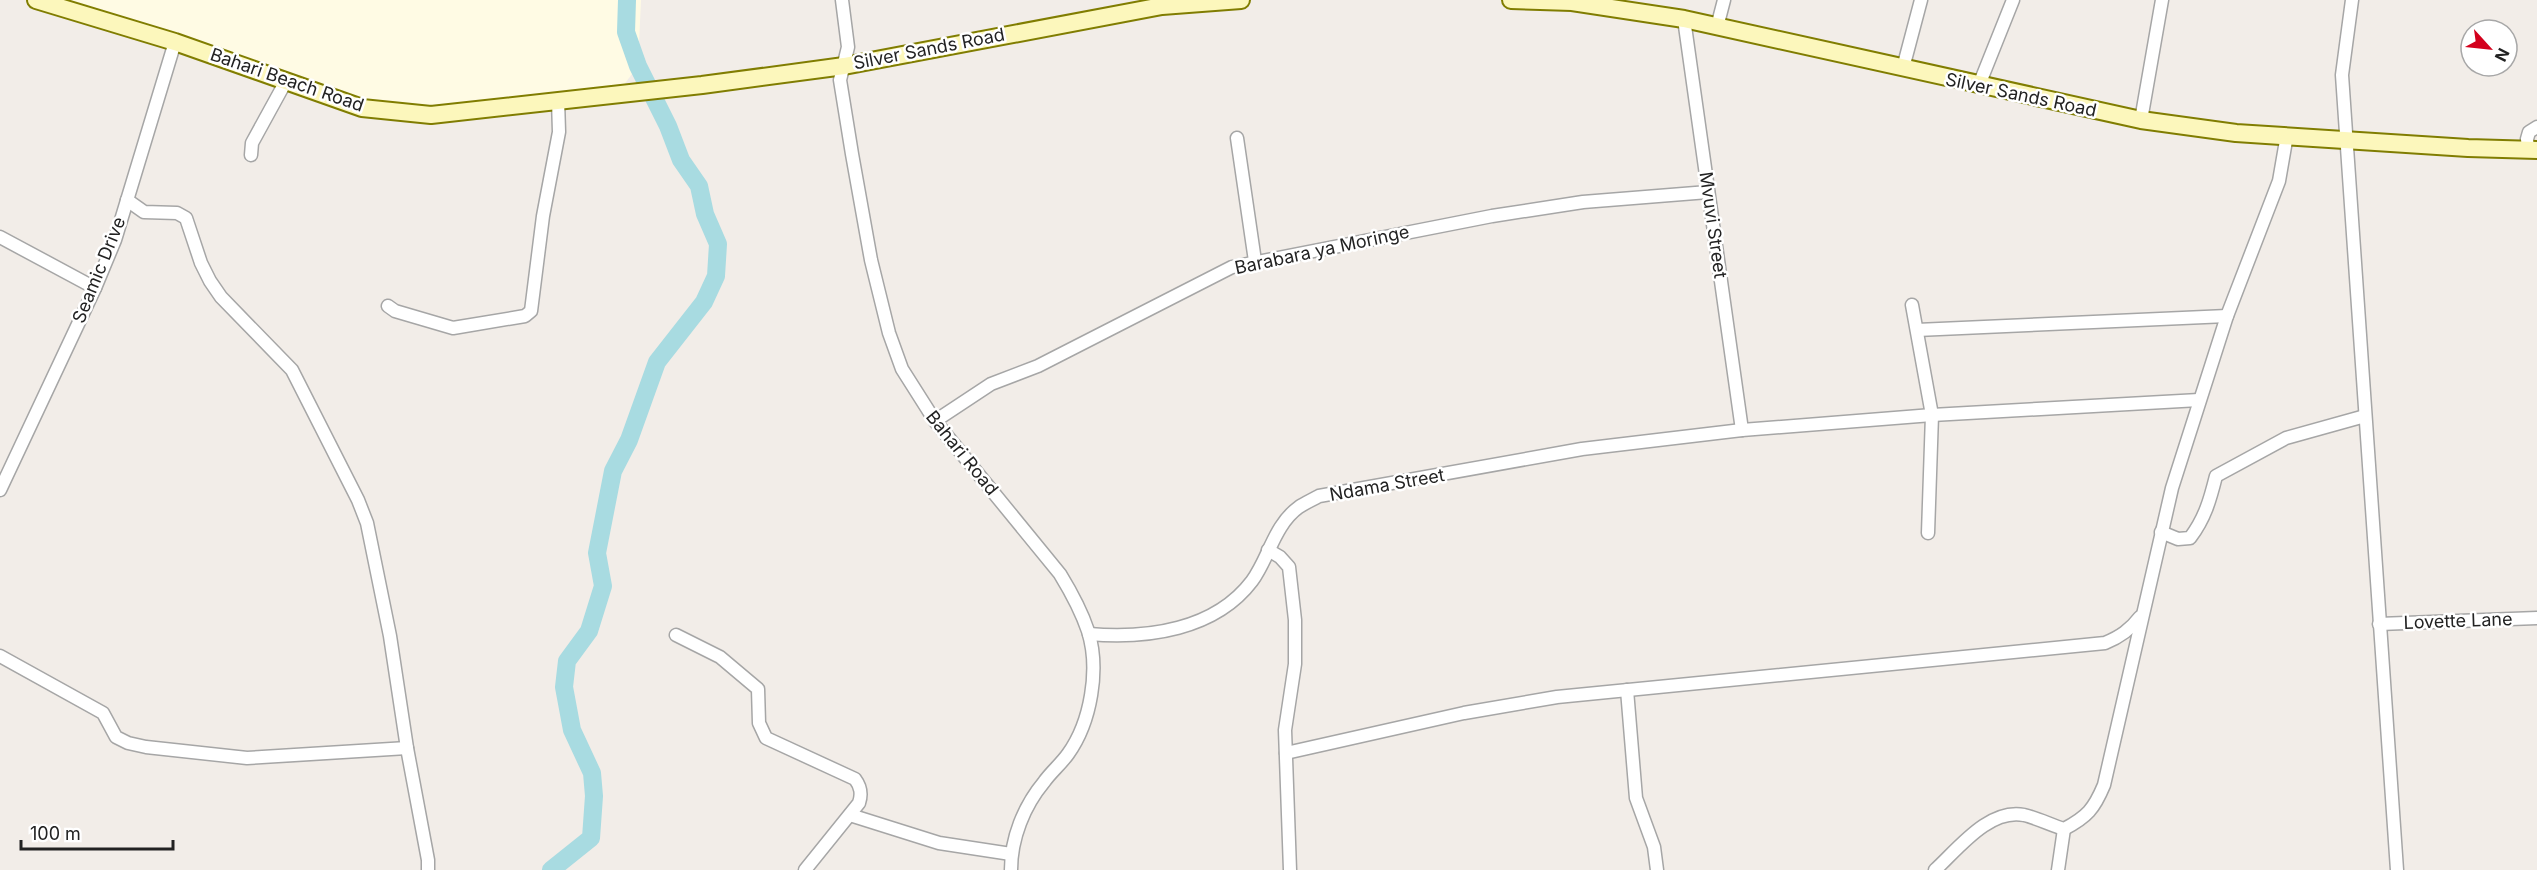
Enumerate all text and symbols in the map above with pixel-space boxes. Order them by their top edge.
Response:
north arrow [2459,18,2519,78]
street label: Silver Sands Road [851,24,1006,73]
street label: Bahari Beach Road [208,43,367,116]
text: N [2491,45,2514,65]
street label: Silver Sands Road [1944,68,2098,121]
street label: Mvuvi Street [1696,170,1731,280]
street label: Seamic Drive [68,214,129,326]
street label: Barabara ya Moringe [1233,221,1411,278]
street label: Bahari Road [922,406,1003,499]
street label: Ndama Street [1328,464,1446,505]
street label: Lovette Lane [2403,608,2513,633]
scale bar [21,813,172,851]
text: 100 m [30,823,81,844]

